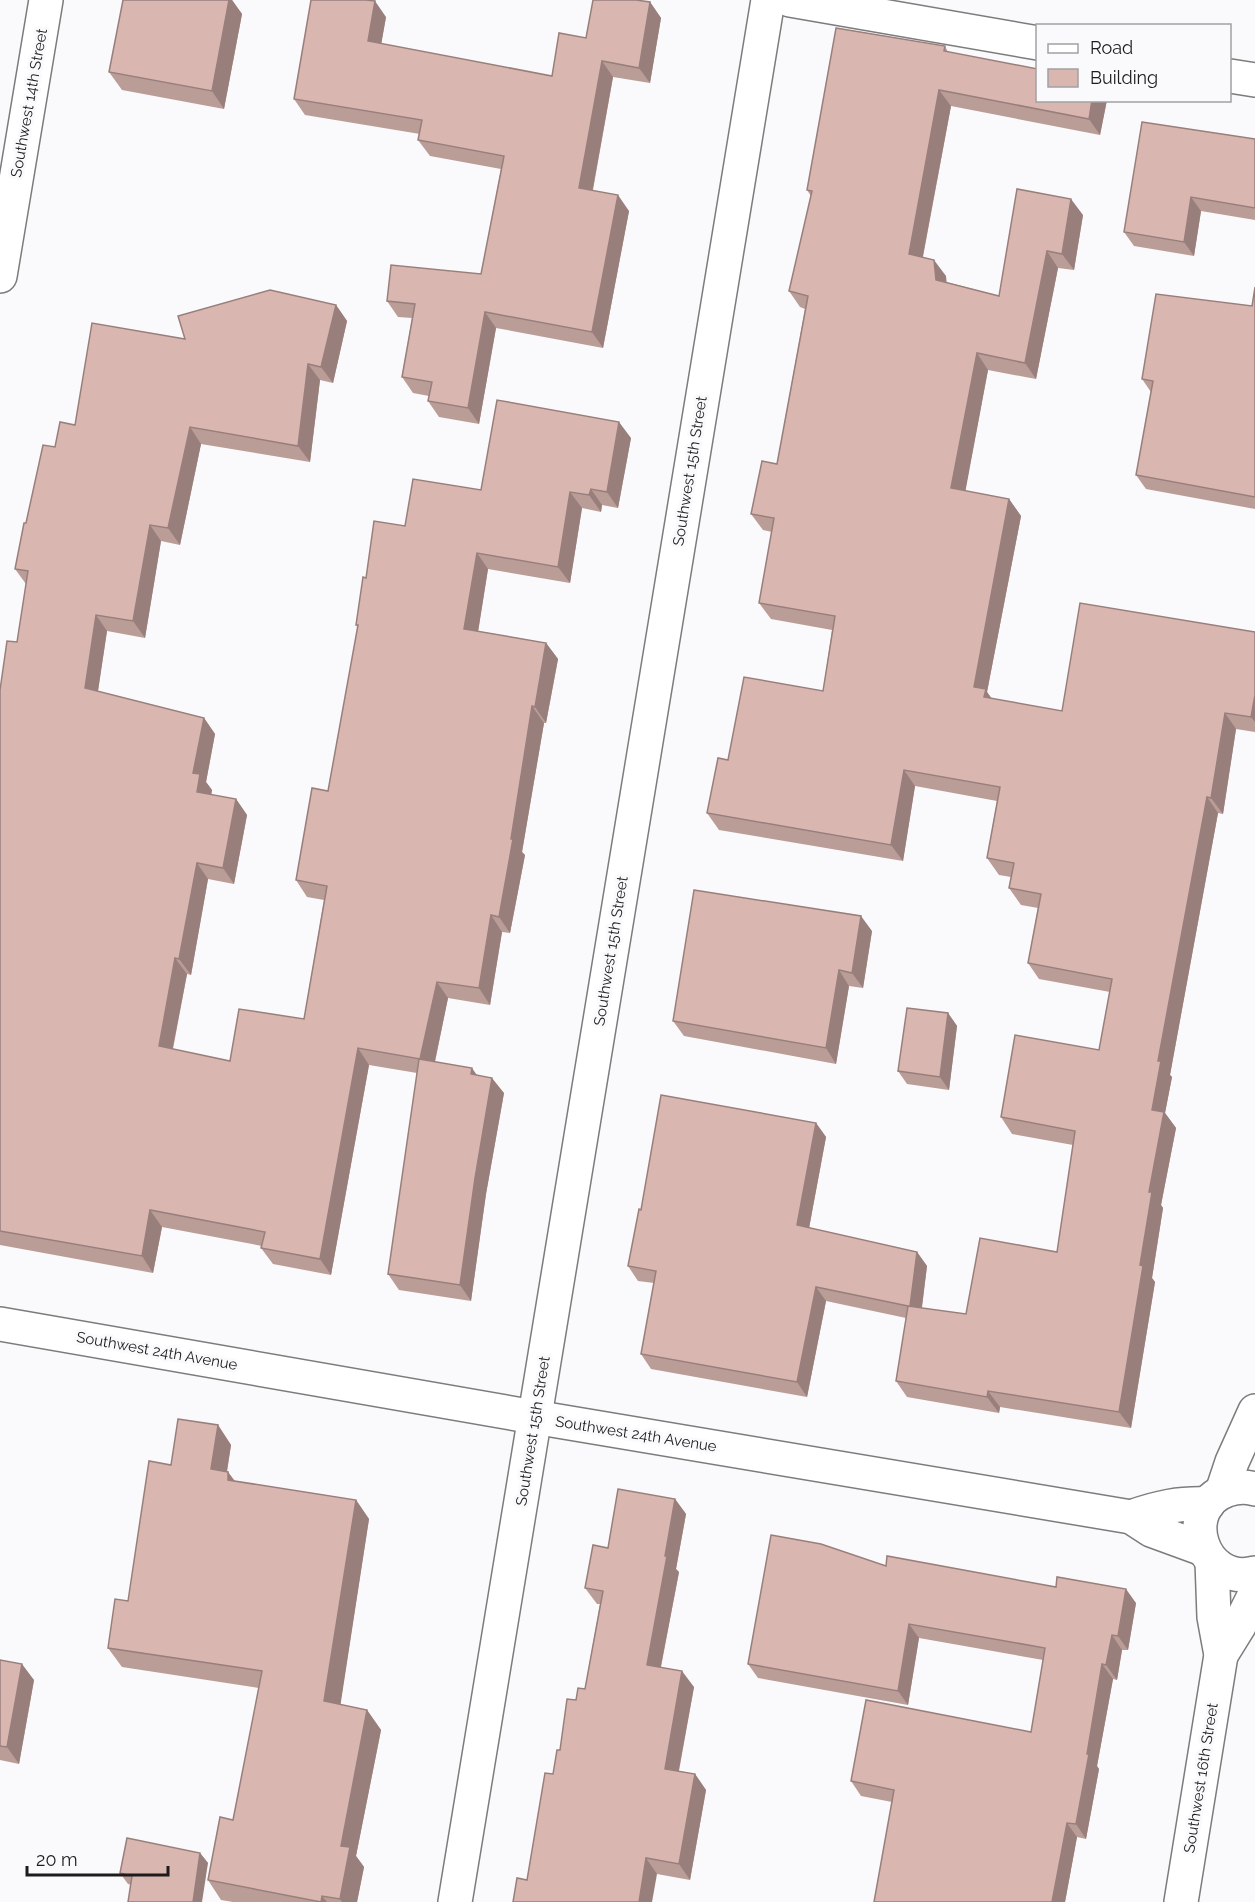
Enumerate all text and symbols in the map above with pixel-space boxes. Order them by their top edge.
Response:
legend [1036,24,1231,102]
street label: Southwest 14th Street [7,27,51,179]
text: Road [1090,37,1133,58]
text: Building [1090,67,1158,88]
street label: Southwest 15th Street [669,395,711,547]
street label: Southwest 15th Street [590,875,632,1027]
street label: Southwest 24th Avenue [75,1328,239,1374]
street label: Southwest 15th Street [512,1355,554,1507]
street label: Southwest 24th Avenue [554,1412,718,1456]
street label: Southwest 16th Street [1180,1702,1222,1854]
scale bar [27,1839,168,1877]
text: 20 m [36,1849,78,1870]

